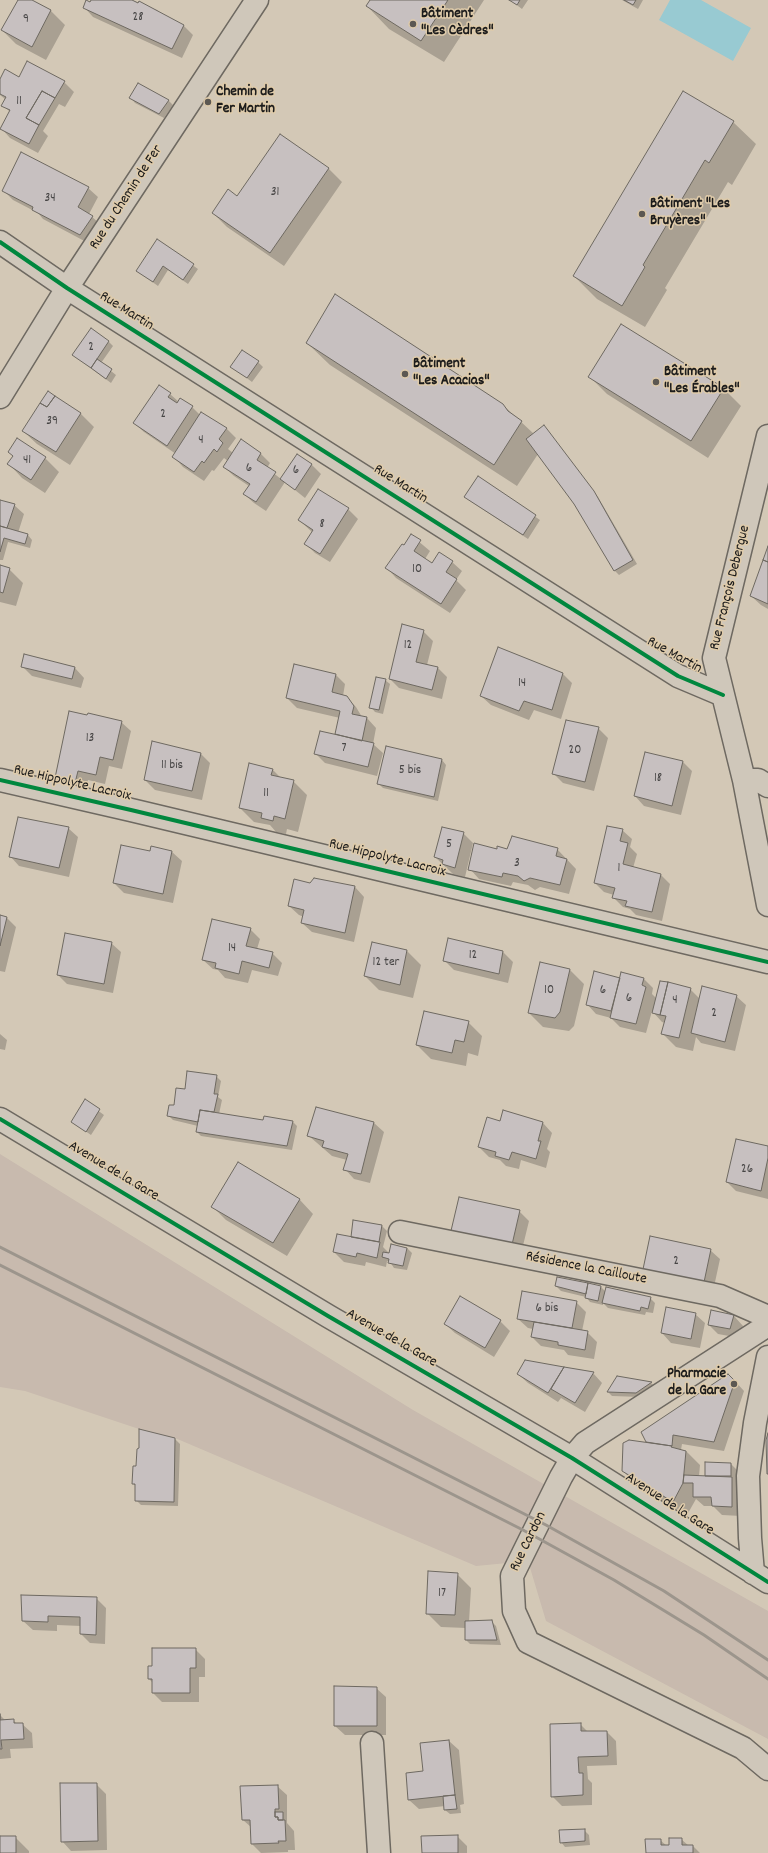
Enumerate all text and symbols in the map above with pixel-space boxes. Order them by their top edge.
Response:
place label: Bâtiment "Les Cèdres" [421,6,494,41]
house number: 28 [133,10,143,26]
house number: 9 [23,12,29,28]
marker: Bâtiment "Les Cèdres" [408,19,418,29]
place label: Chemin de Fer Martin [216,84,275,119]
house number: 11 [16,94,22,110]
marker: Chemin de Fer Martin [203,97,213,107]
street label: Rue du Chemin de Fer [87,142,167,254]
house number: 31 [271,185,279,201]
house number: 34 [44,191,56,207]
place label: Bâtiment "Les Bruyères" [650,196,730,231]
marker: Bâtiment "Les Bruyères" [637,209,647,219]
street label: Rue Martin [96,288,156,336]
house number: 2 [88,340,94,356]
place label: Bâtiment "Les Acacias" [413,356,490,391]
place label: Bâtiment "Les Érables" [664,364,740,399]
marker: Bâtiment "Les Acacias" [400,369,410,379]
marker: Bâtiment "Les Érables" [651,377,661,387]
house number: 2 [160,407,166,423]
house number: 39 [46,414,58,430]
house number: 4 [198,433,204,449]
house number: 41 [23,453,31,469]
house number: 6 [246,461,252,477]
street label: Rue Martin [370,461,430,509]
house number: 6 [293,463,299,479]
house number: 8 [319,517,325,533]
street label: Rue François Debergue [707,524,755,652]
house number: 10 [412,562,422,578]
street label: Rue Martin [643,633,705,679]
house number: 12 [404,638,412,654]
house number: 14 [518,676,526,692]
house number: 13 [86,731,94,747]
house number: 7 [342,741,346,757]
house number: 20 [569,743,581,759]
house number: 11 bis [161,758,183,774]
street label: Rue Hippolyte Lacroix [12,762,132,806]
house number: 5 bis [399,763,421,779]
house number: 18 [654,771,662,787]
house number: 11 [263,786,269,802]
street label: Rue Hippolyte Lacroix [327,836,447,882]
house number: 5 [446,837,452,853]
house number: 3 [514,856,520,872]
house number: 1 [618,861,620,877]
house number: 14 [228,941,236,957]
house number: 12 [469,948,477,964]
house number: 12 ter [373,955,399,971]
house number: 10 [544,983,554,999]
house number: 6 [600,983,606,999]
house number: 6 [626,991,632,1007]
house number: 4 [672,993,678,1009]
house number: 2 [711,1006,717,1022]
street label: Avenue de la Gare [64,1138,162,1206]
house number: 26 [741,1162,753,1178]
street label: Résidence la Cailloute [524,1248,648,1290]
house number: 2 [673,1254,679,1270]
house number: 6 bis [536,1301,558,1317]
street label: Avenue de la Gare [342,1306,440,1372]
place label: Pharmacie de la Gare [667,1366,726,1401]
marker: Pharmacie de la Gare [729,1379,739,1389]
street label: Avenue de la Gare [621,1470,717,1540]
street label: Rue Cardon [507,1509,551,1575]
house number: 17 [438,1586,446,1602]

